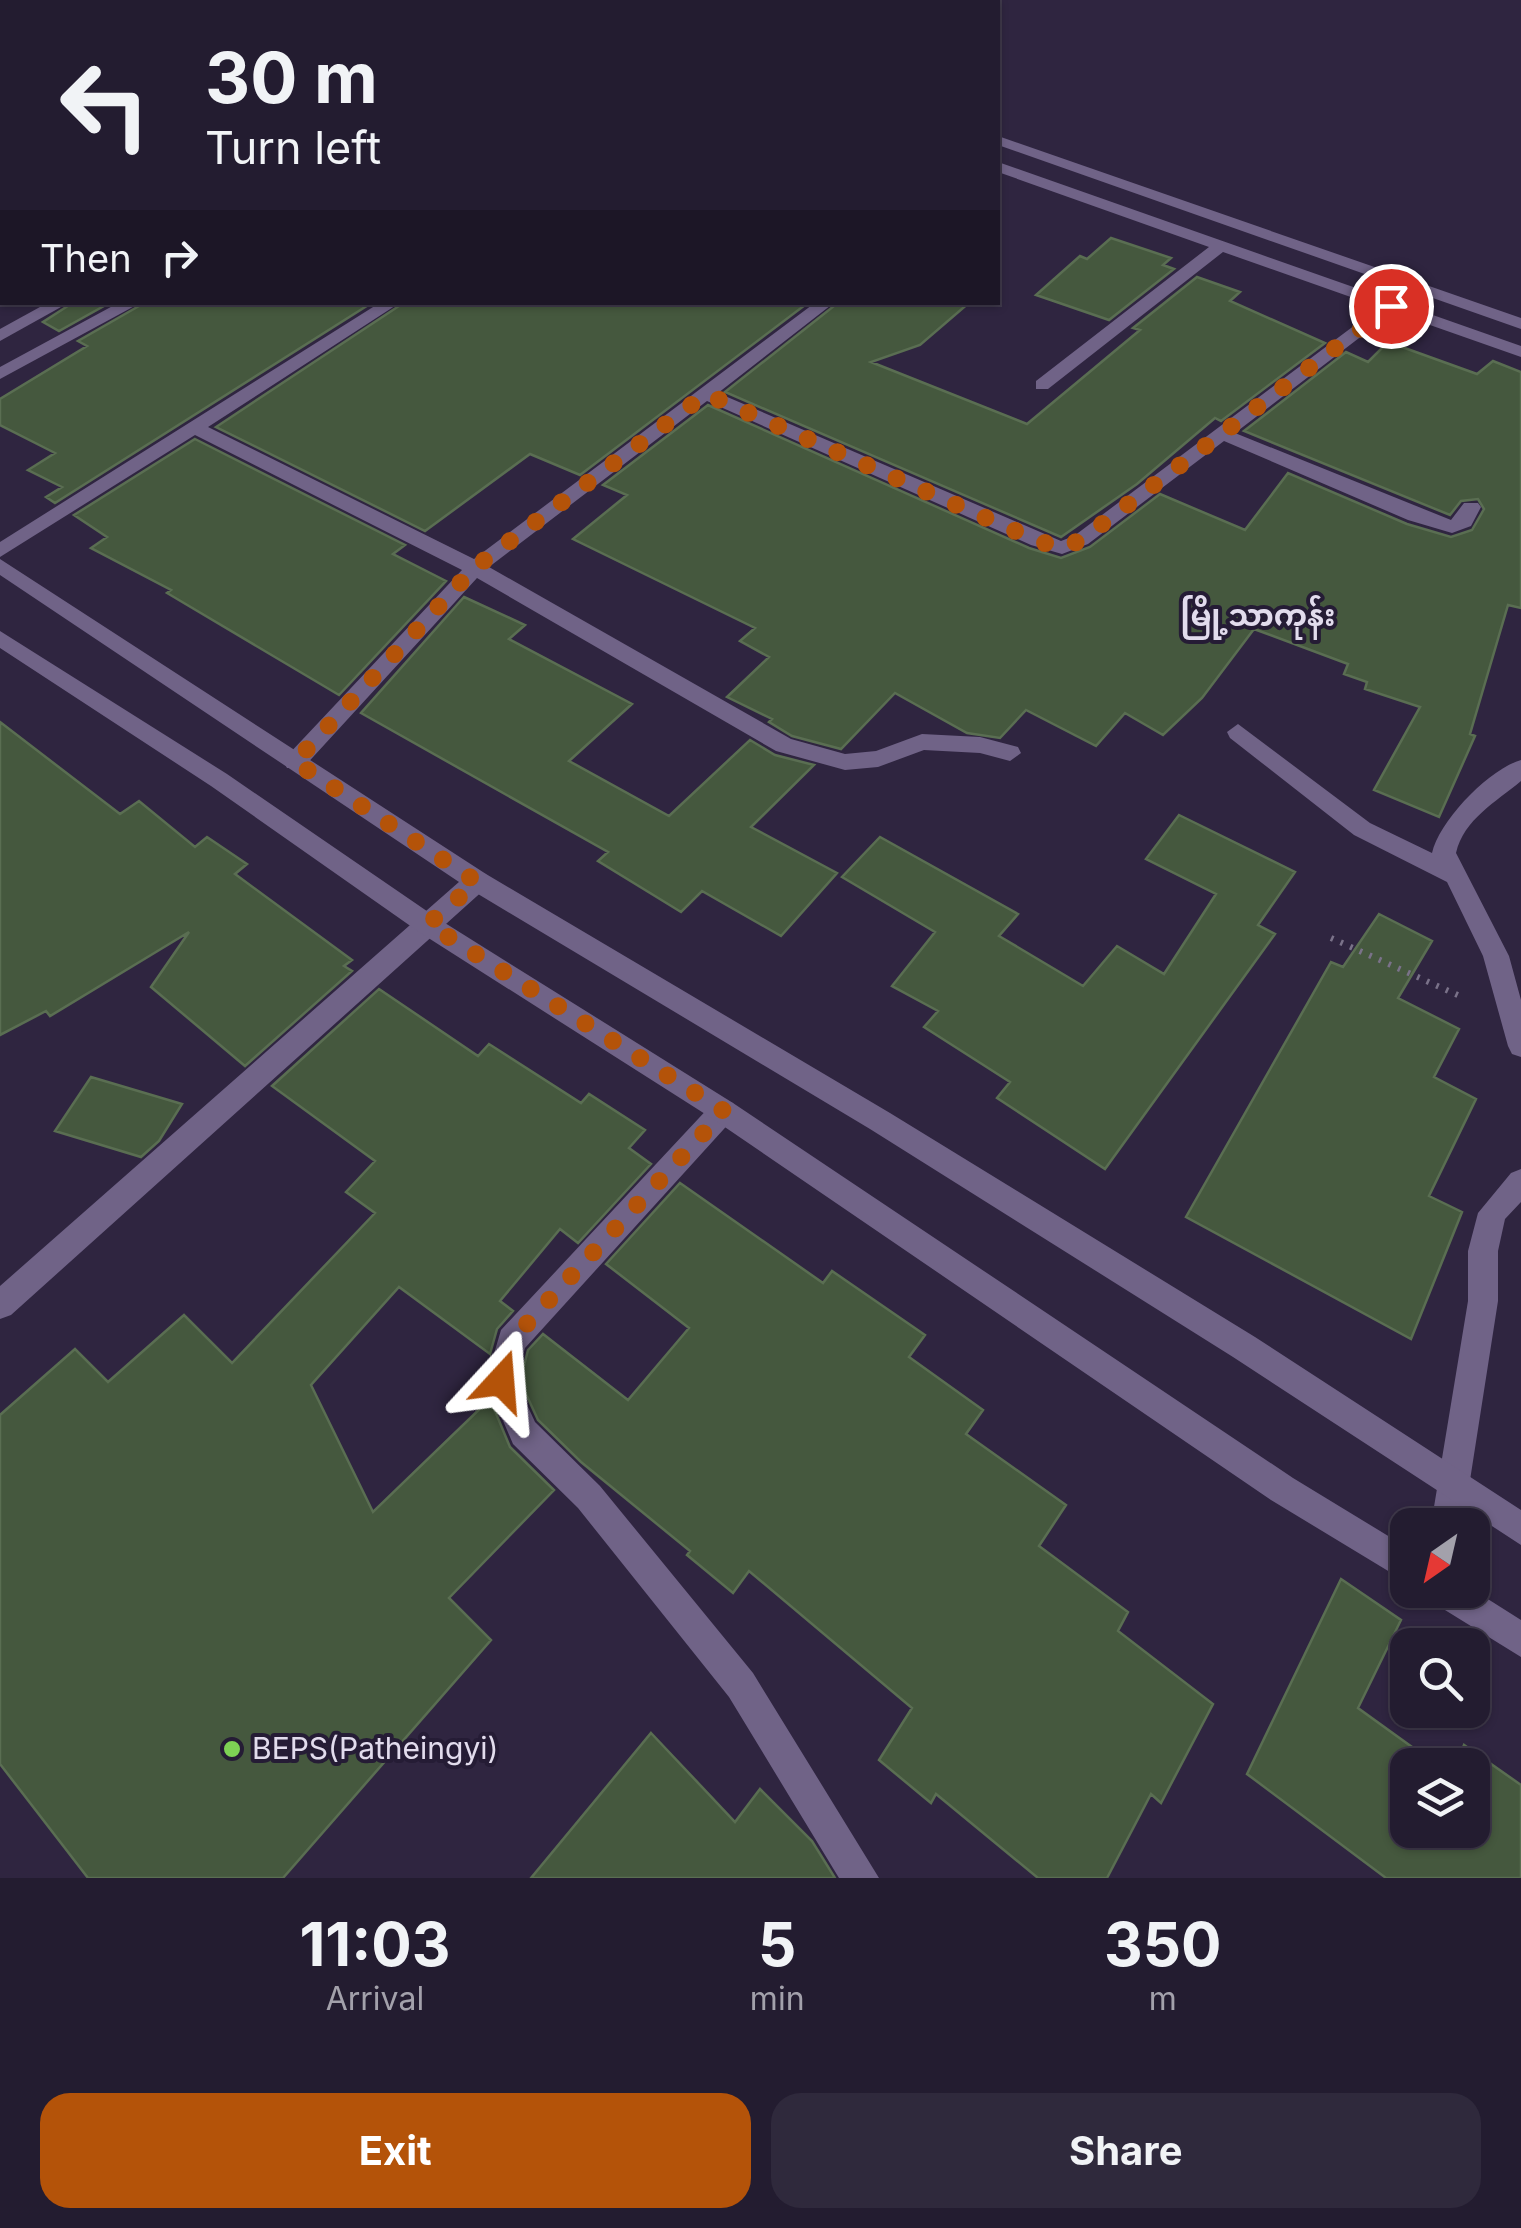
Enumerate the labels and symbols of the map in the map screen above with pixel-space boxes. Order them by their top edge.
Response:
pin [1349,264,1434,349]
district label: မြို့သာကုန်း [1181,595,1335,640]
position arrow [449,1329,553,1433]
north arrow [1390,1508,1490,1608]
place label: BEPS(Patheingyi) [252,1730,499,1766]
marker: BEPS(Patheingyi) [221,1738,243,1760]

